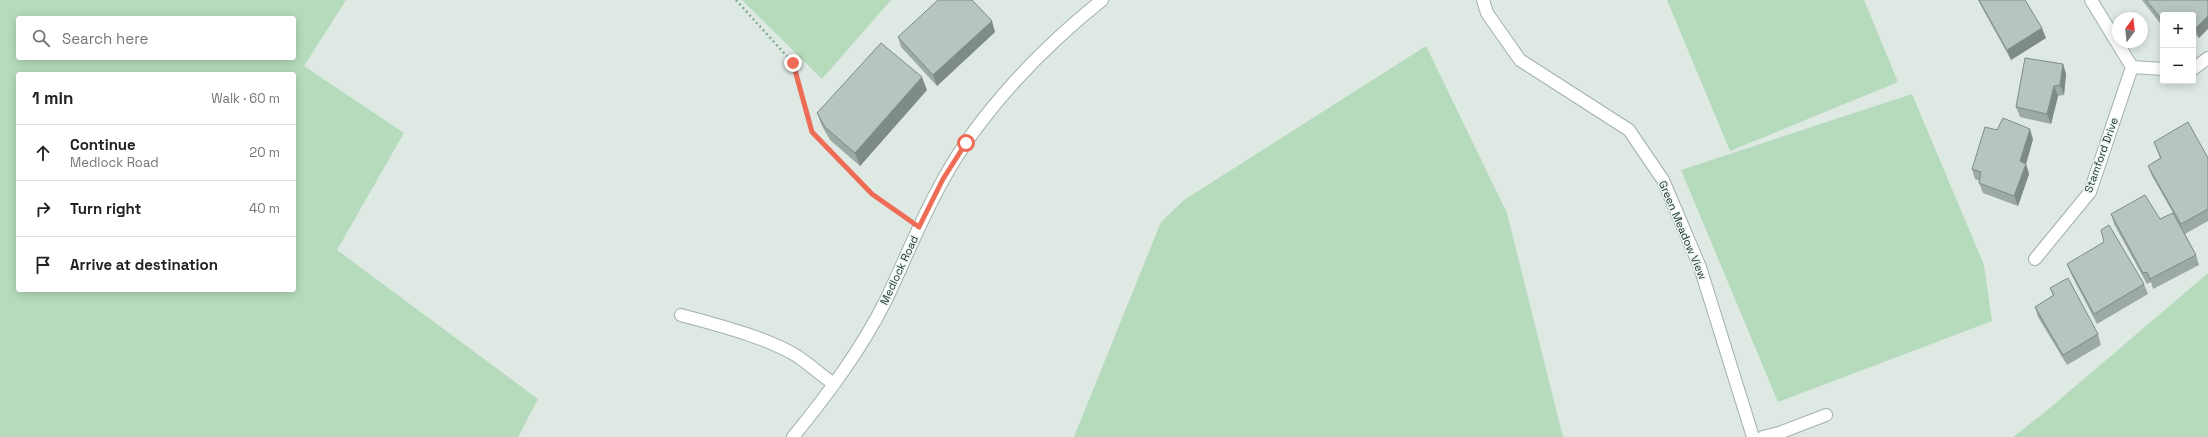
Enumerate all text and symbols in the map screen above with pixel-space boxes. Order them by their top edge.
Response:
north arrow [2112,12,2148,48]
map controls [2160,12,2196,84]
button: + [2160,12,2196,48]
search box [16,16,296,60]
icon: search [30,27,52,49]
text: Search here [62,29,148,48]
button: − [2160,48,2196,84]
route end [784,54,802,72]
text: 1 min [32,87,74,109]
text: Walk · 60 m [211,90,280,107]
street label: Stamford Drive [2081,115,2121,195]
route start [957,134,975,152]
text: Continue [70,135,136,154]
icon: ahead [32,142,54,164]
text: 20 m [249,144,280,161]
text: Medlock Road [70,154,159,171]
street label: Green Meadow View [1656,178,1710,282]
icon: right [32,198,54,220]
text: Turn right [70,199,141,218]
text: 40 m [249,200,280,217]
street label: Medlock Road [877,233,921,307]
icon: arrive [32,254,54,276]
text: Arrive at destination [70,255,218,274]

